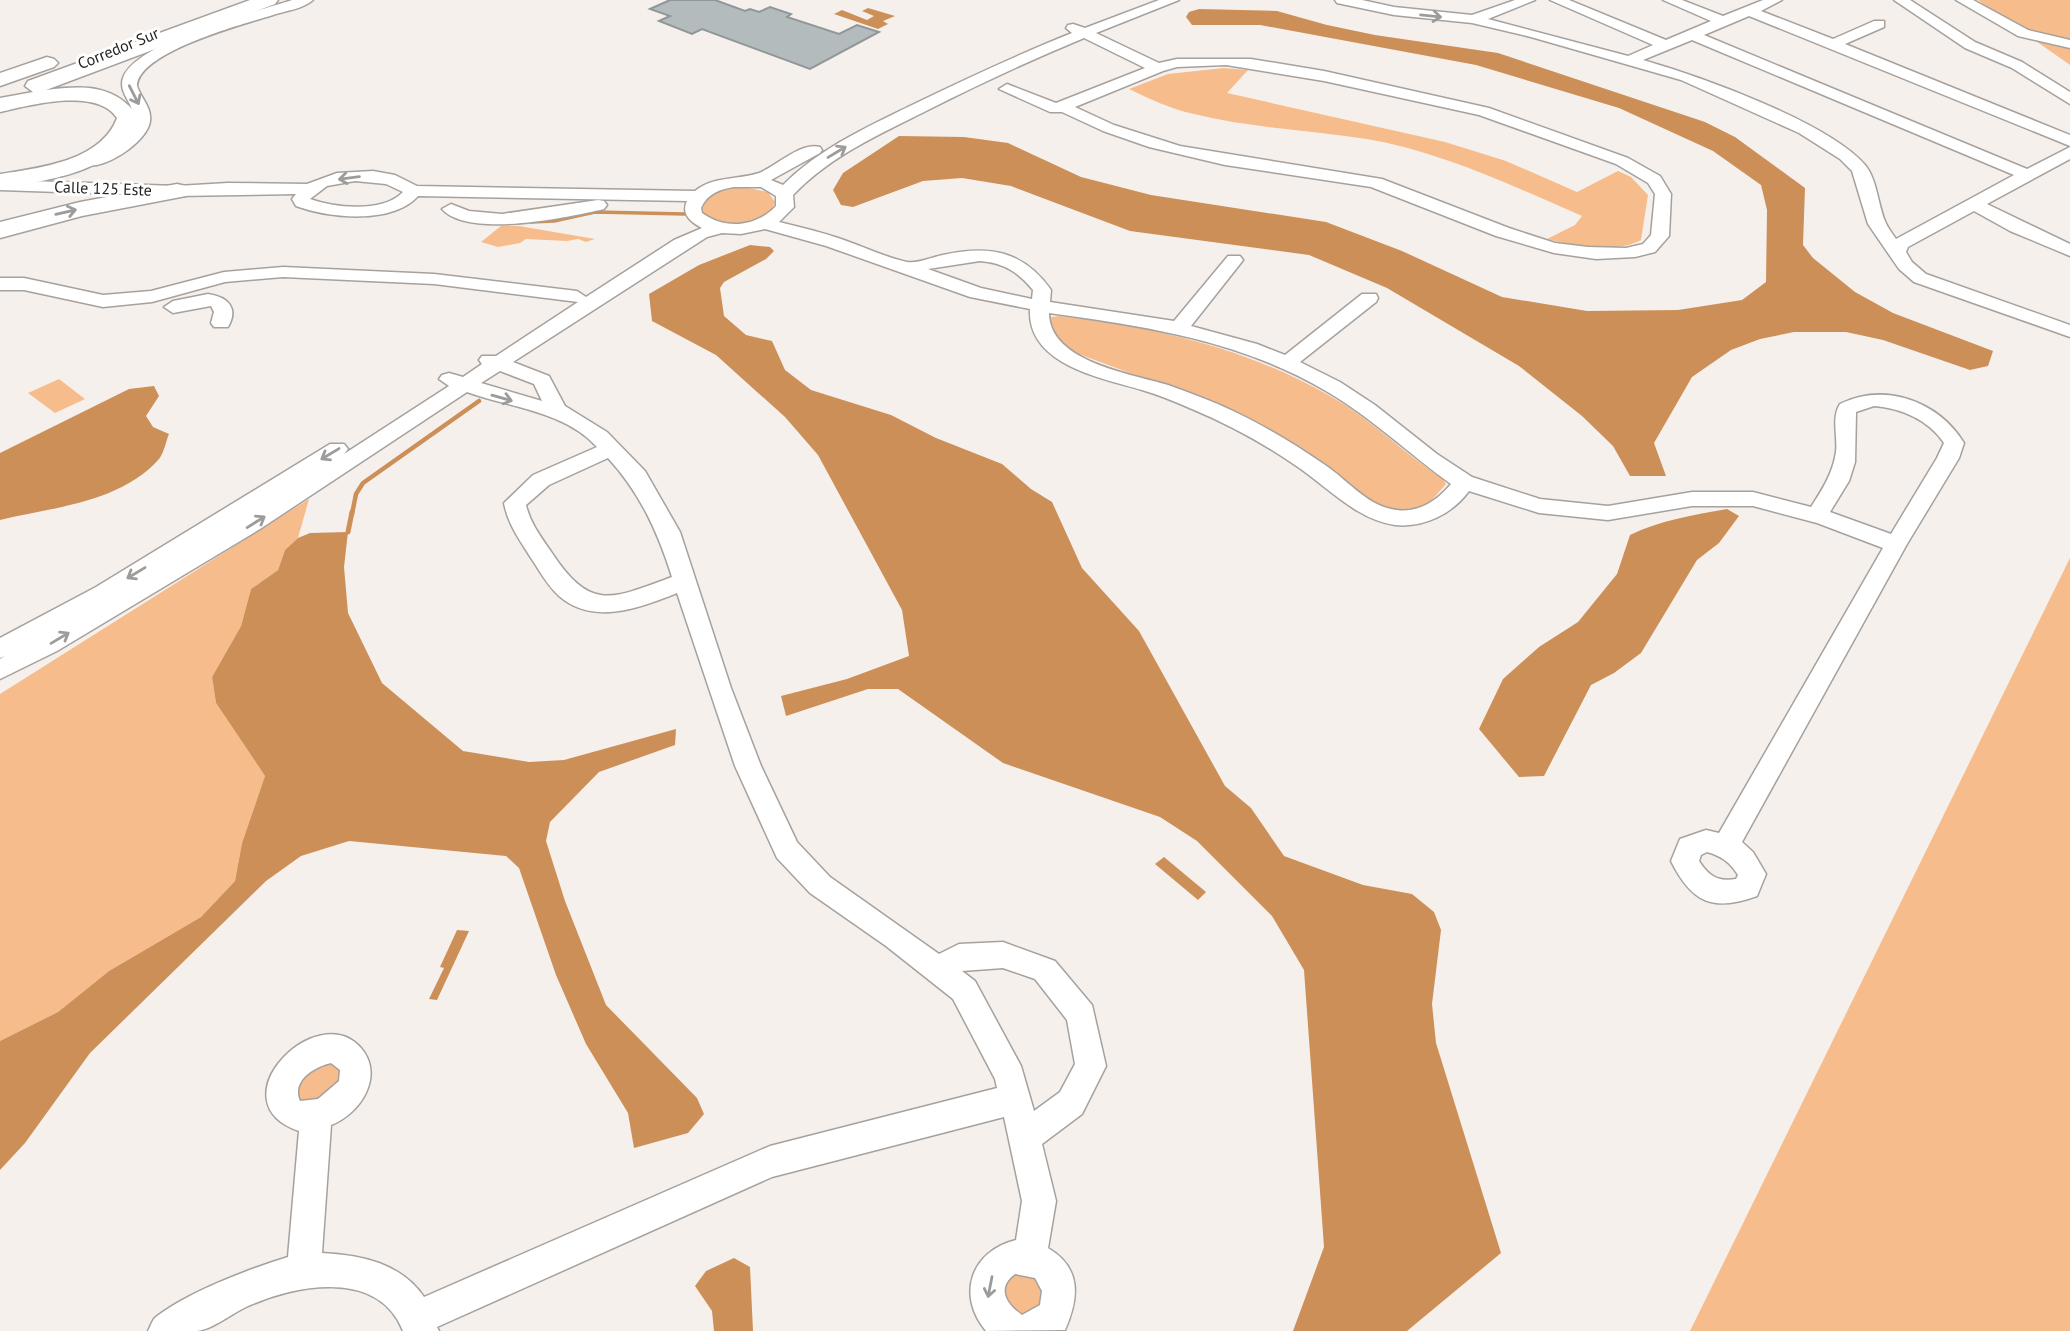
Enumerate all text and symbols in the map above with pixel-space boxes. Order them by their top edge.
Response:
one-way arrow [1419,9,1442,22]
street label: Corredor Sur [75,22,162,73]
one-way arrow [128,84,142,105]
one-way arrow [827,145,847,159]
one-way arrow [338,171,360,184]
street label: Calle 125 Este [54,176,152,200]
one-way arrow [54,205,77,218]
one-way arrow [491,392,513,405]
one-way arrow [321,446,340,461]
one-way arrow [245,514,265,528]
one-way arrow [127,566,147,580]
one-way arrow [50,630,70,644]
one-way arrow [983,1275,996,1297]

